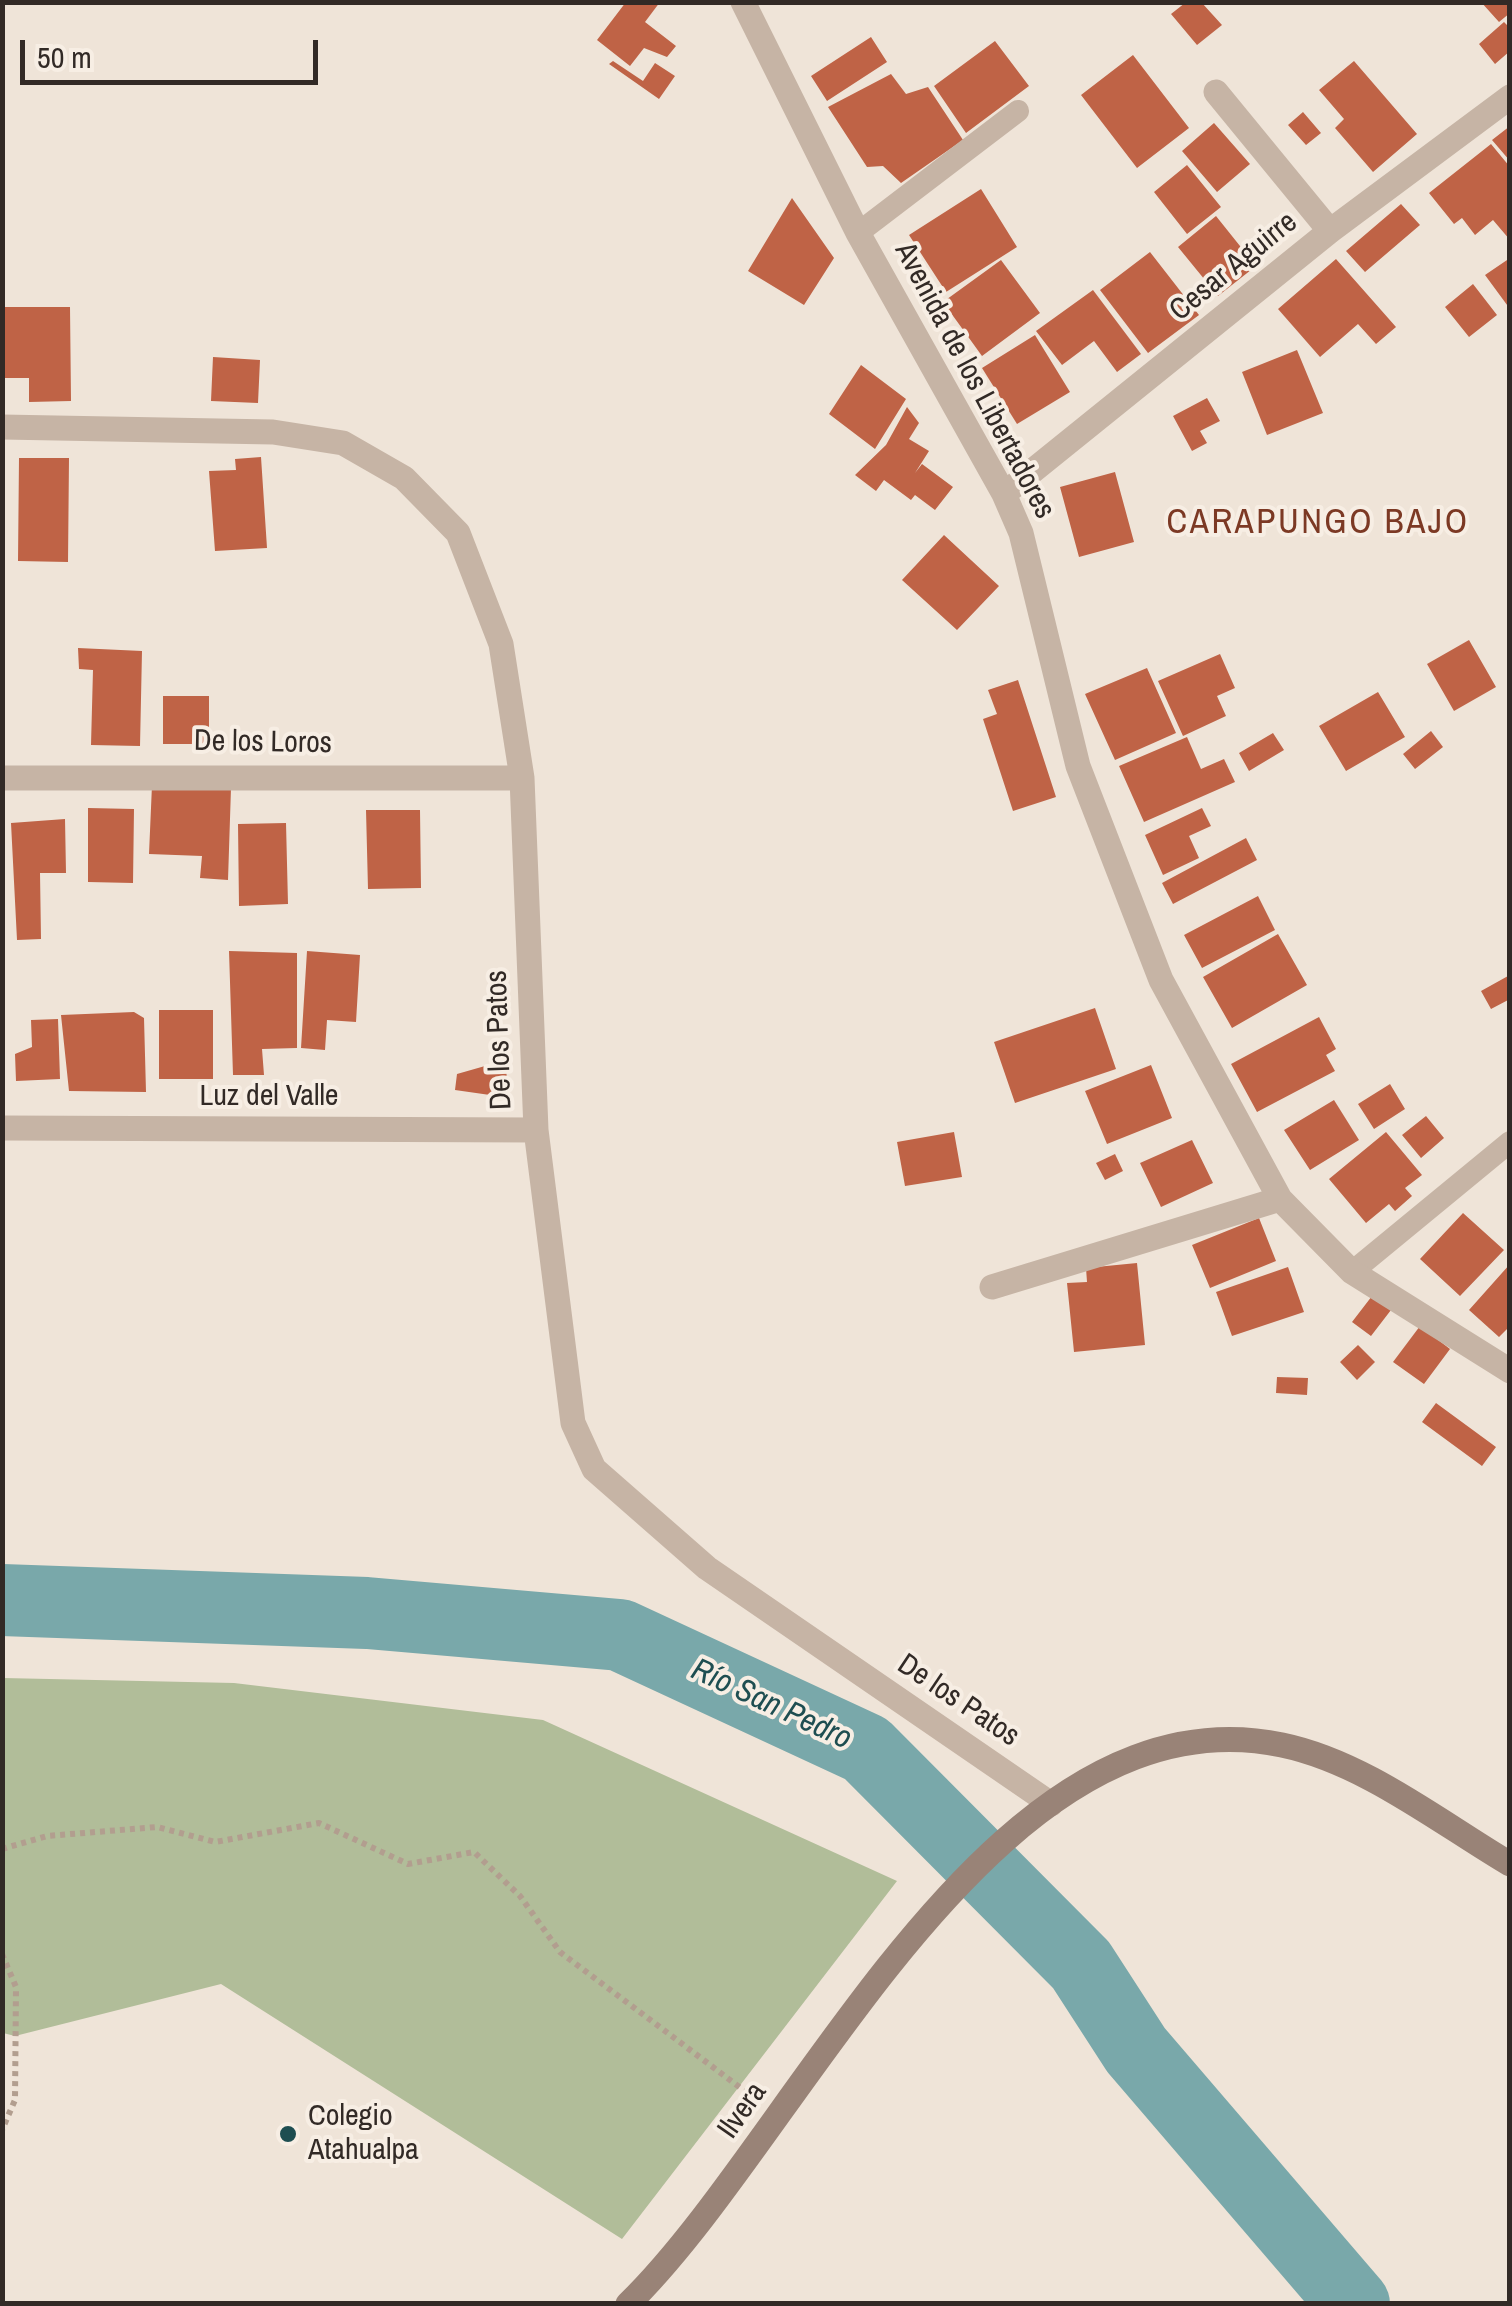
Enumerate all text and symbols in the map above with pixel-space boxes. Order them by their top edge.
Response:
scale bar [25,20,322,82]
text: 50 m [37,37,92,77]
street label: Cesar Aguirre [1163,205,1305,329]
street label: Avenida de los Libertadores [886,237,1062,525]
district label: CARAPUNGO BAJO [1167,503,1469,545]
street label: De los Loros [194,724,332,762]
street label: De los Patos [480,970,520,1110]
street label: Luz del Valle [199,1079,339,1115]
street label: De los Patos [890,1647,1026,1755]
water label: Río San Pedro [685,1651,857,1759]
street label: Ilvera [711,2076,775,2146]
place label: Colegio Atahualpa [308,2099,419,2170]
marker: Colegio Atahualpa [277,2123,299,2145]

